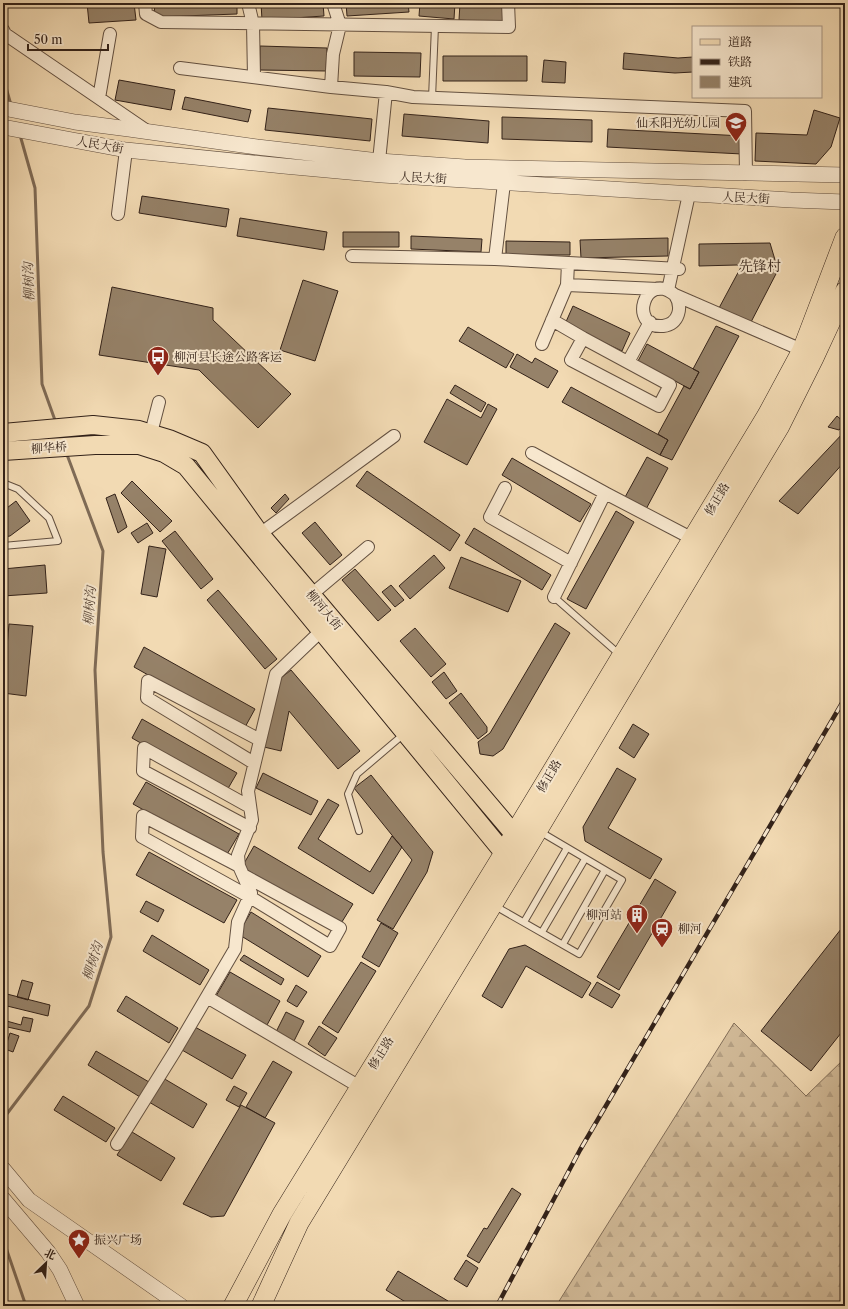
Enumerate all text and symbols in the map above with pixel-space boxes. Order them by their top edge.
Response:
scale bar [28,26,108,52]
legend [692,26,822,98]
text: 50 m [34,32,63,47]
text: 道路 [728,34,752,49]
text: 铁路 [728,54,752,69]
text: 建筑 [728,74,752,89]
school or university icon: 仙禾阳光幼儿园 [723,110,749,143]
place label: 仙禾阳光幼儿园 [636,115,720,130]
street label: 人民大街 [75,133,126,156]
street label: 人民大街 [399,169,448,186]
street label: 人民大街 [722,189,771,206]
district label: 先锋村 [739,257,781,275]
water label: 柳树沟 [19,260,37,302]
bus stop icon: 柳河县长途公路客运 [145,344,171,377]
place label: 柳河县长途公路客运 [174,349,282,364]
street label: 柳华桥 [30,439,67,456]
street label: 修正路 [701,479,732,518]
water label: 柳树沟 [80,584,98,626]
street label: 柳河大街 [303,586,346,634]
street label: 修正路 [533,756,564,795]
building icon: 柳河站 [624,902,650,935]
place label: 柳河站 [586,907,622,922]
station icon: 柳河 [649,916,675,949]
place label: 柳河 [678,921,702,936]
water label: 柳树沟 [78,938,106,982]
street label: 修正路 [365,1033,396,1072]
place icon: 振兴广场 [66,1227,92,1260]
place label: 振兴广场 [94,1232,142,1247]
north arrow [26,1243,66,1283]
text: 北 [42,1245,58,1263]

